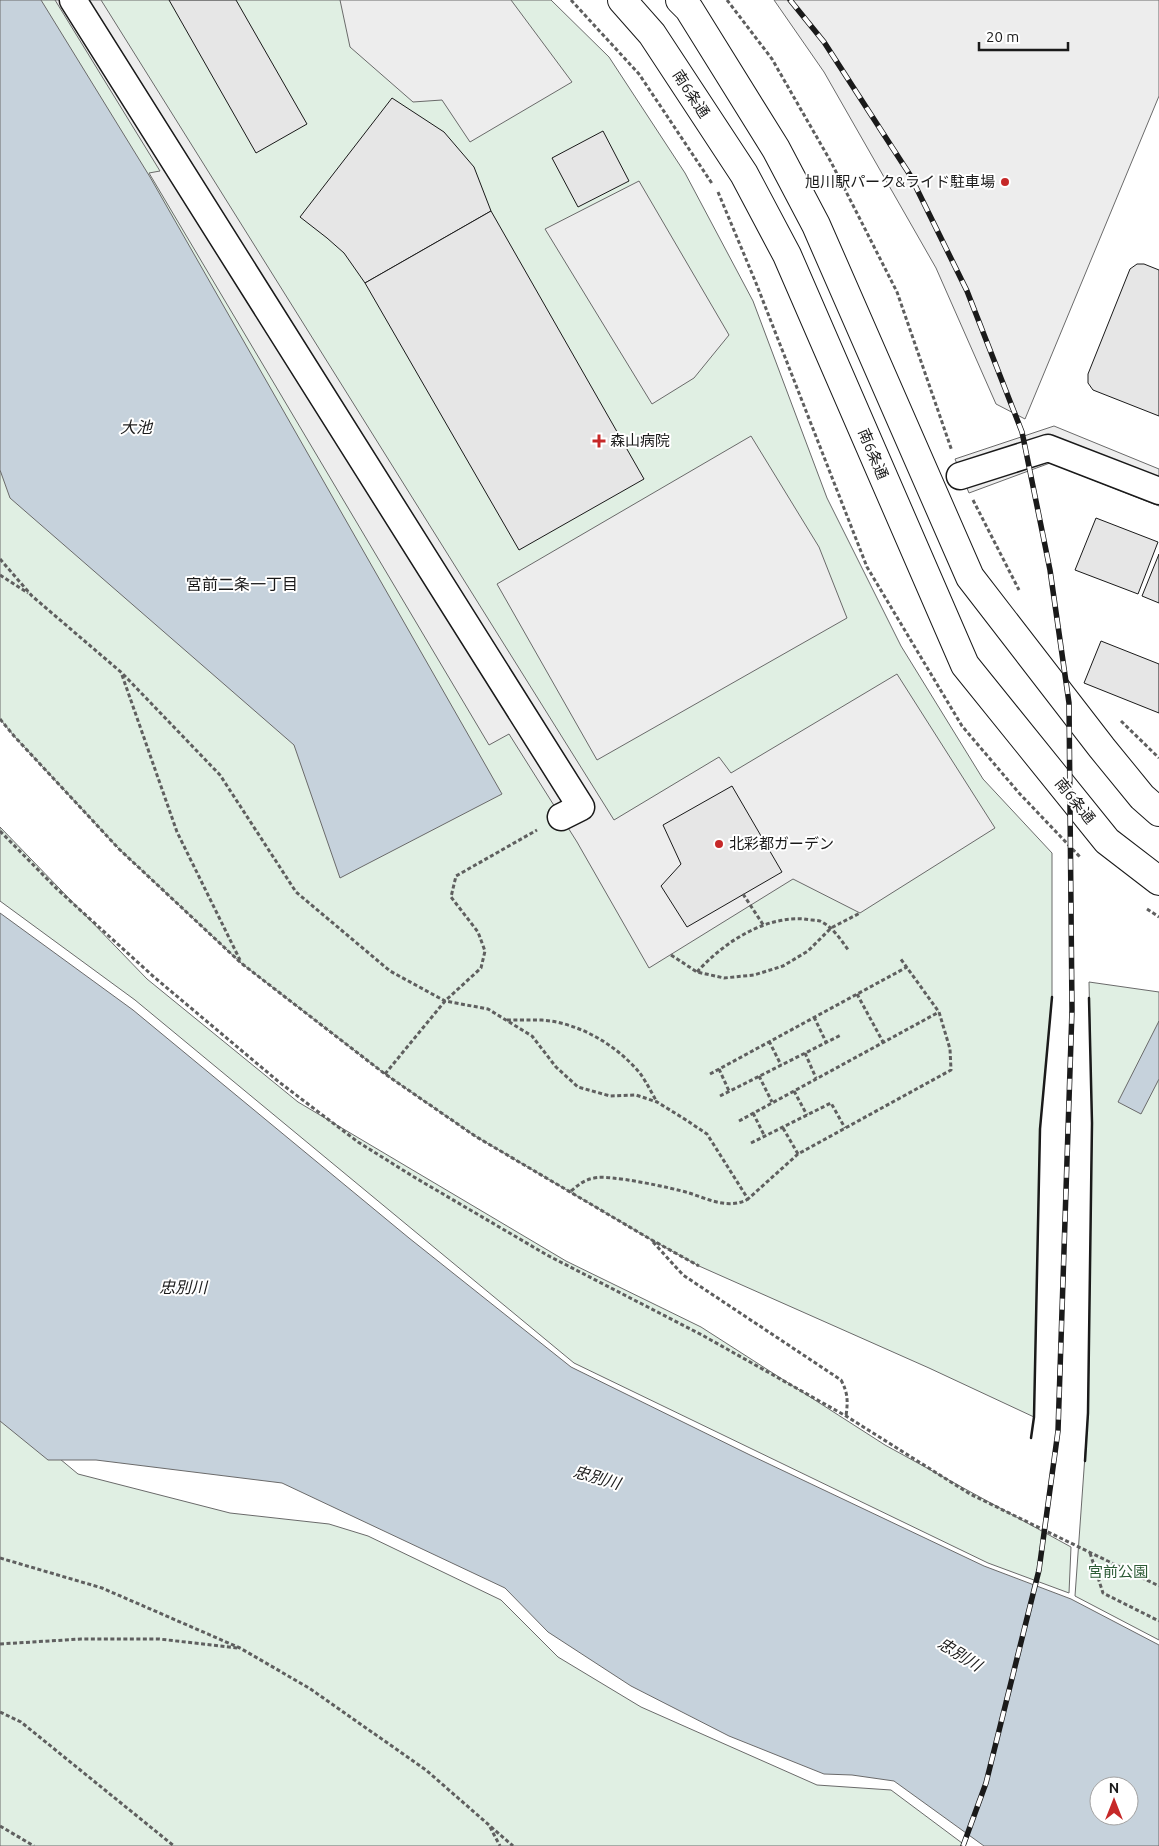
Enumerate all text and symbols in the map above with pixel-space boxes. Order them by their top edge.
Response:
scale bar [979,20,1068,52]
text: 20 m [986,28,1019,45]
street label: 南6条通 [670,67,713,121]
place label: 旭川駅パーク&ライド駐車場 [805,173,995,190]
marker: 旭川駅パーク&ライド駐車場 [999,176,1011,188]
water label: 大池 [120,418,154,436]
street label: 南6条通 [855,426,892,482]
place label: 森山病院 [610,432,670,449]
marker: 森山病院 [592,434,606,448]
district label: 宮前二条一丁目 [186,575,298,593]
street label: 南6条通 [1052,775,1099,827]
place label: 北彩都ガーデン [729,835,834,852]
marker: 北彩都ガーデン [713,838,725,850]
water label: 忠別川 [159,1278,209,1296]
water label: 忠別川 [571,1462,624,1493]
park label: 宮前公園 [1088,1563,1148,1580]
water label: 忠別川 [935,1634,987,1675]
north arrow [1089,1776,1139,1826]
text: N [1109,1780,1119,1796]

